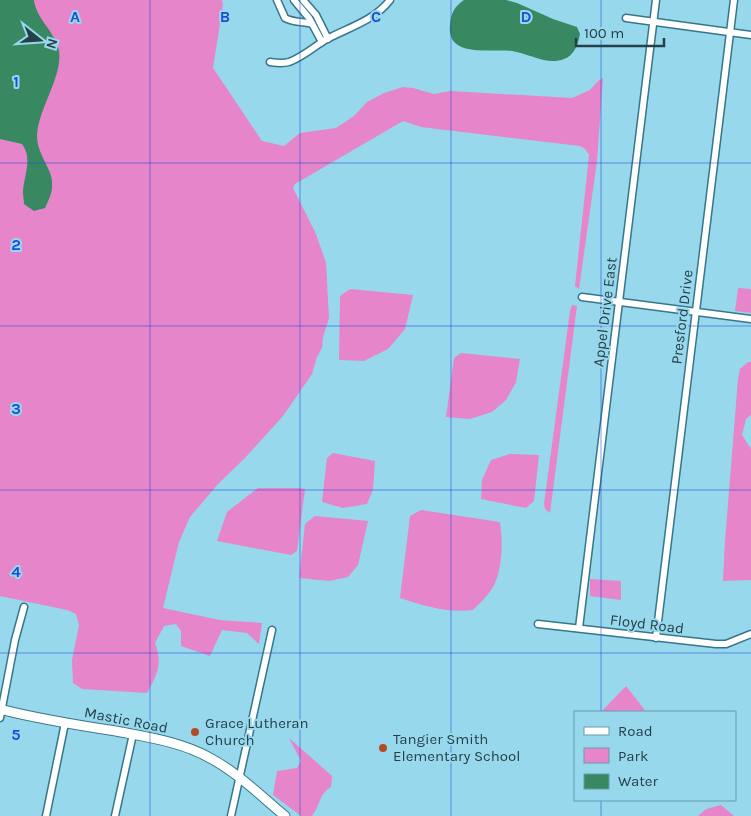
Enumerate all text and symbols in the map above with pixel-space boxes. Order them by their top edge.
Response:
text: A [70,7,80,26]
text: B [220,7,230,26]
text: C [371,7,381,26]
text: D [521,7,532,26]
north arrow [15,15,65,65]
scale bar [576,15,664,47]
text: 100 m [584,24,624,42]
text: N [42,36,62,51]
text: 1 [13,72,19,91]
text: 2 [11,235,21,254]
street label: Appel Drive East [589,256,621,368]
street label: Presford Drive [667,269,697,365]
text: 3 [11,399,21,418]
text: 4 [11,562,21,581]
street label: Floyd Road [609,611,685,637]
street label: Mastic Road [83,703,169,737]
legend [574,711,736,801]
place label: Grace Lutheran Church [205,714,309,749]
text: Road [618,722,653,740]
text: 5 [11,725,21,744]
marker: Grace Lutheran Church [189,726,201,738]
place label: Tangier Smith Elementary School [393,730,520,765]
marker: Tangier Smith Elementary School [377,742,389,754]
text: Park [618,747,648,765]
text: Water [618,772,659,790]

